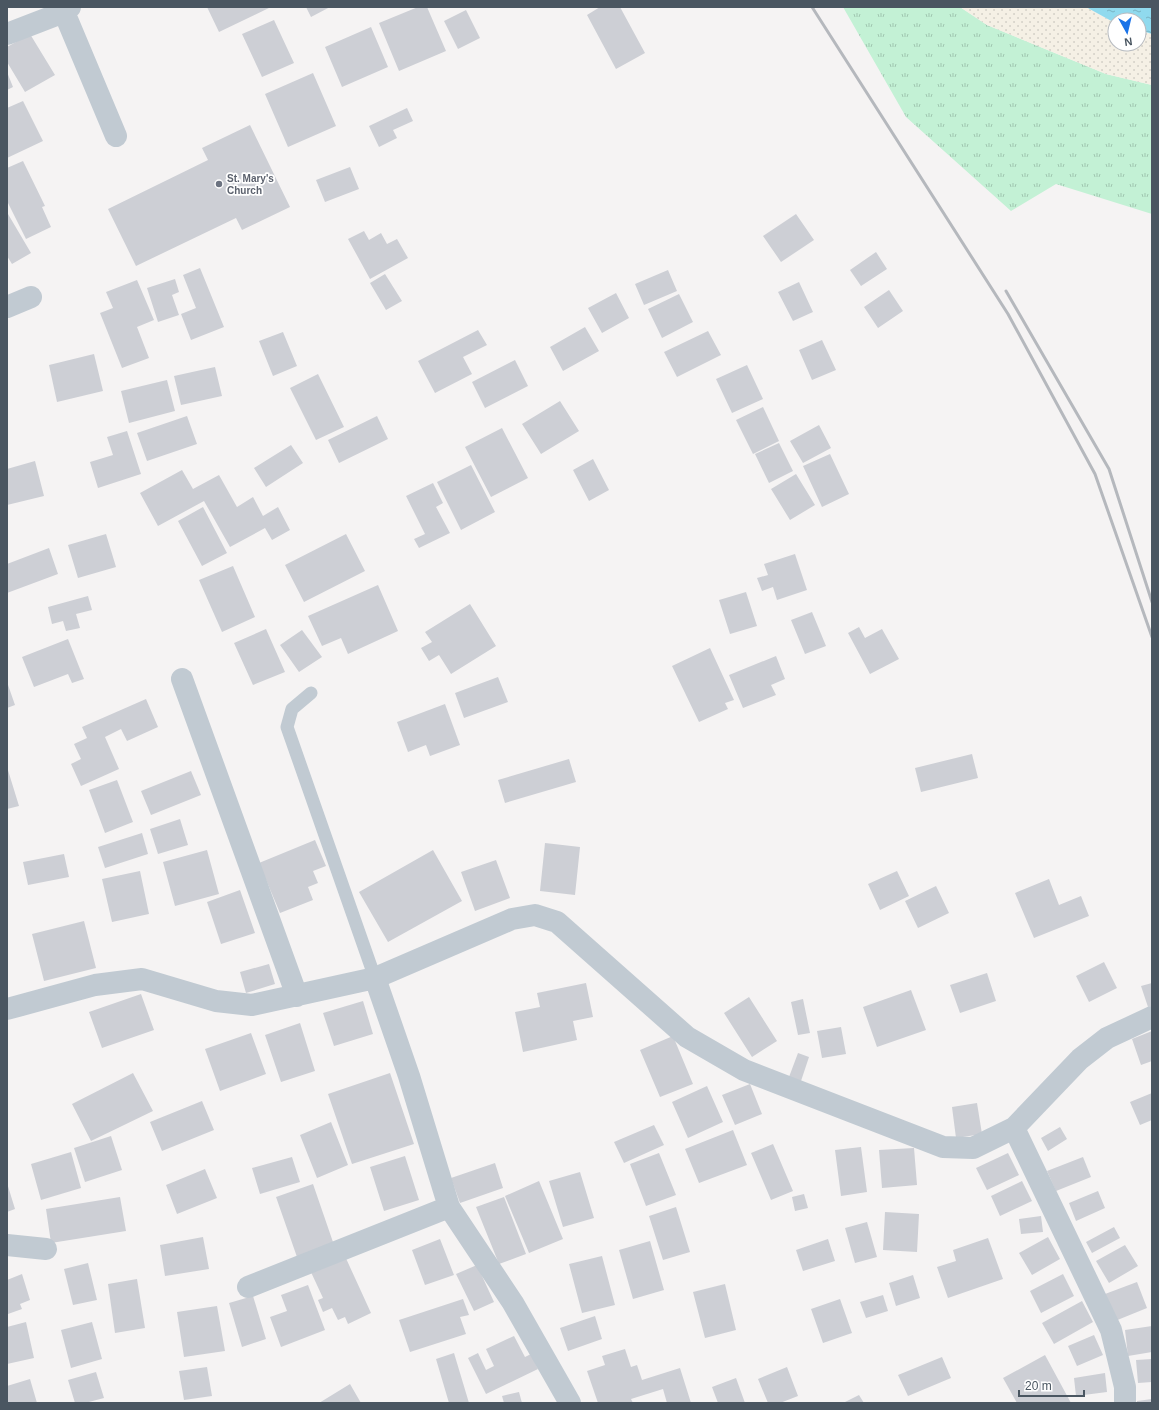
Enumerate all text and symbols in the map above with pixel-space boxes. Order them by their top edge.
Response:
north arrow [1107,12,1147,52]
text: N [1124,35,1133,48]
place label: St. Mary's Church [227,173,274,196]
marker: St. Mary's Church [214,179,224,189]
scale bar [1019,1372,1084,1398]
text: 20 m [1025,1379,1052,1393]

